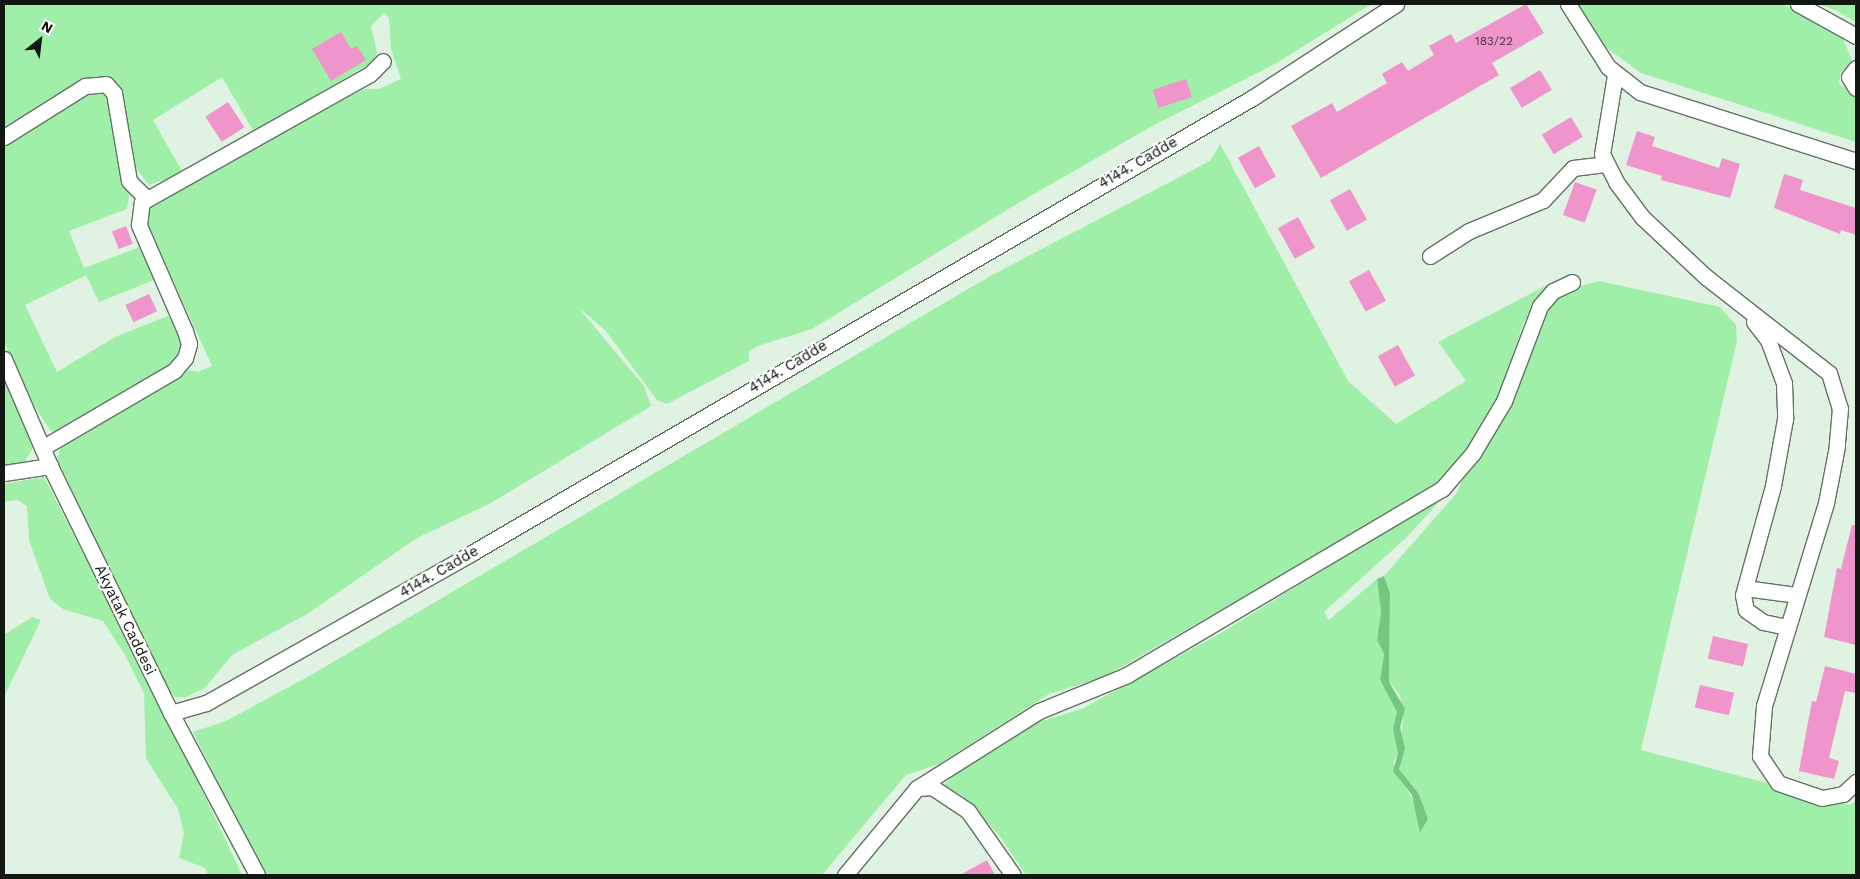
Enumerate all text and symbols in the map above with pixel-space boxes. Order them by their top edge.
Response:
north arrow [15,15,65,65]
text: N [39,17,56,36]
house number: 183/22 [1475,35,1513,49]
street label: 4144. Cadde [1095,133,1181,193]
street label: 4144. Cadde [746,337,830,397]
street label: 4144. Cadde [396,542,482,602]
street label: Akyatak Caddesi [90,562,160,678]

